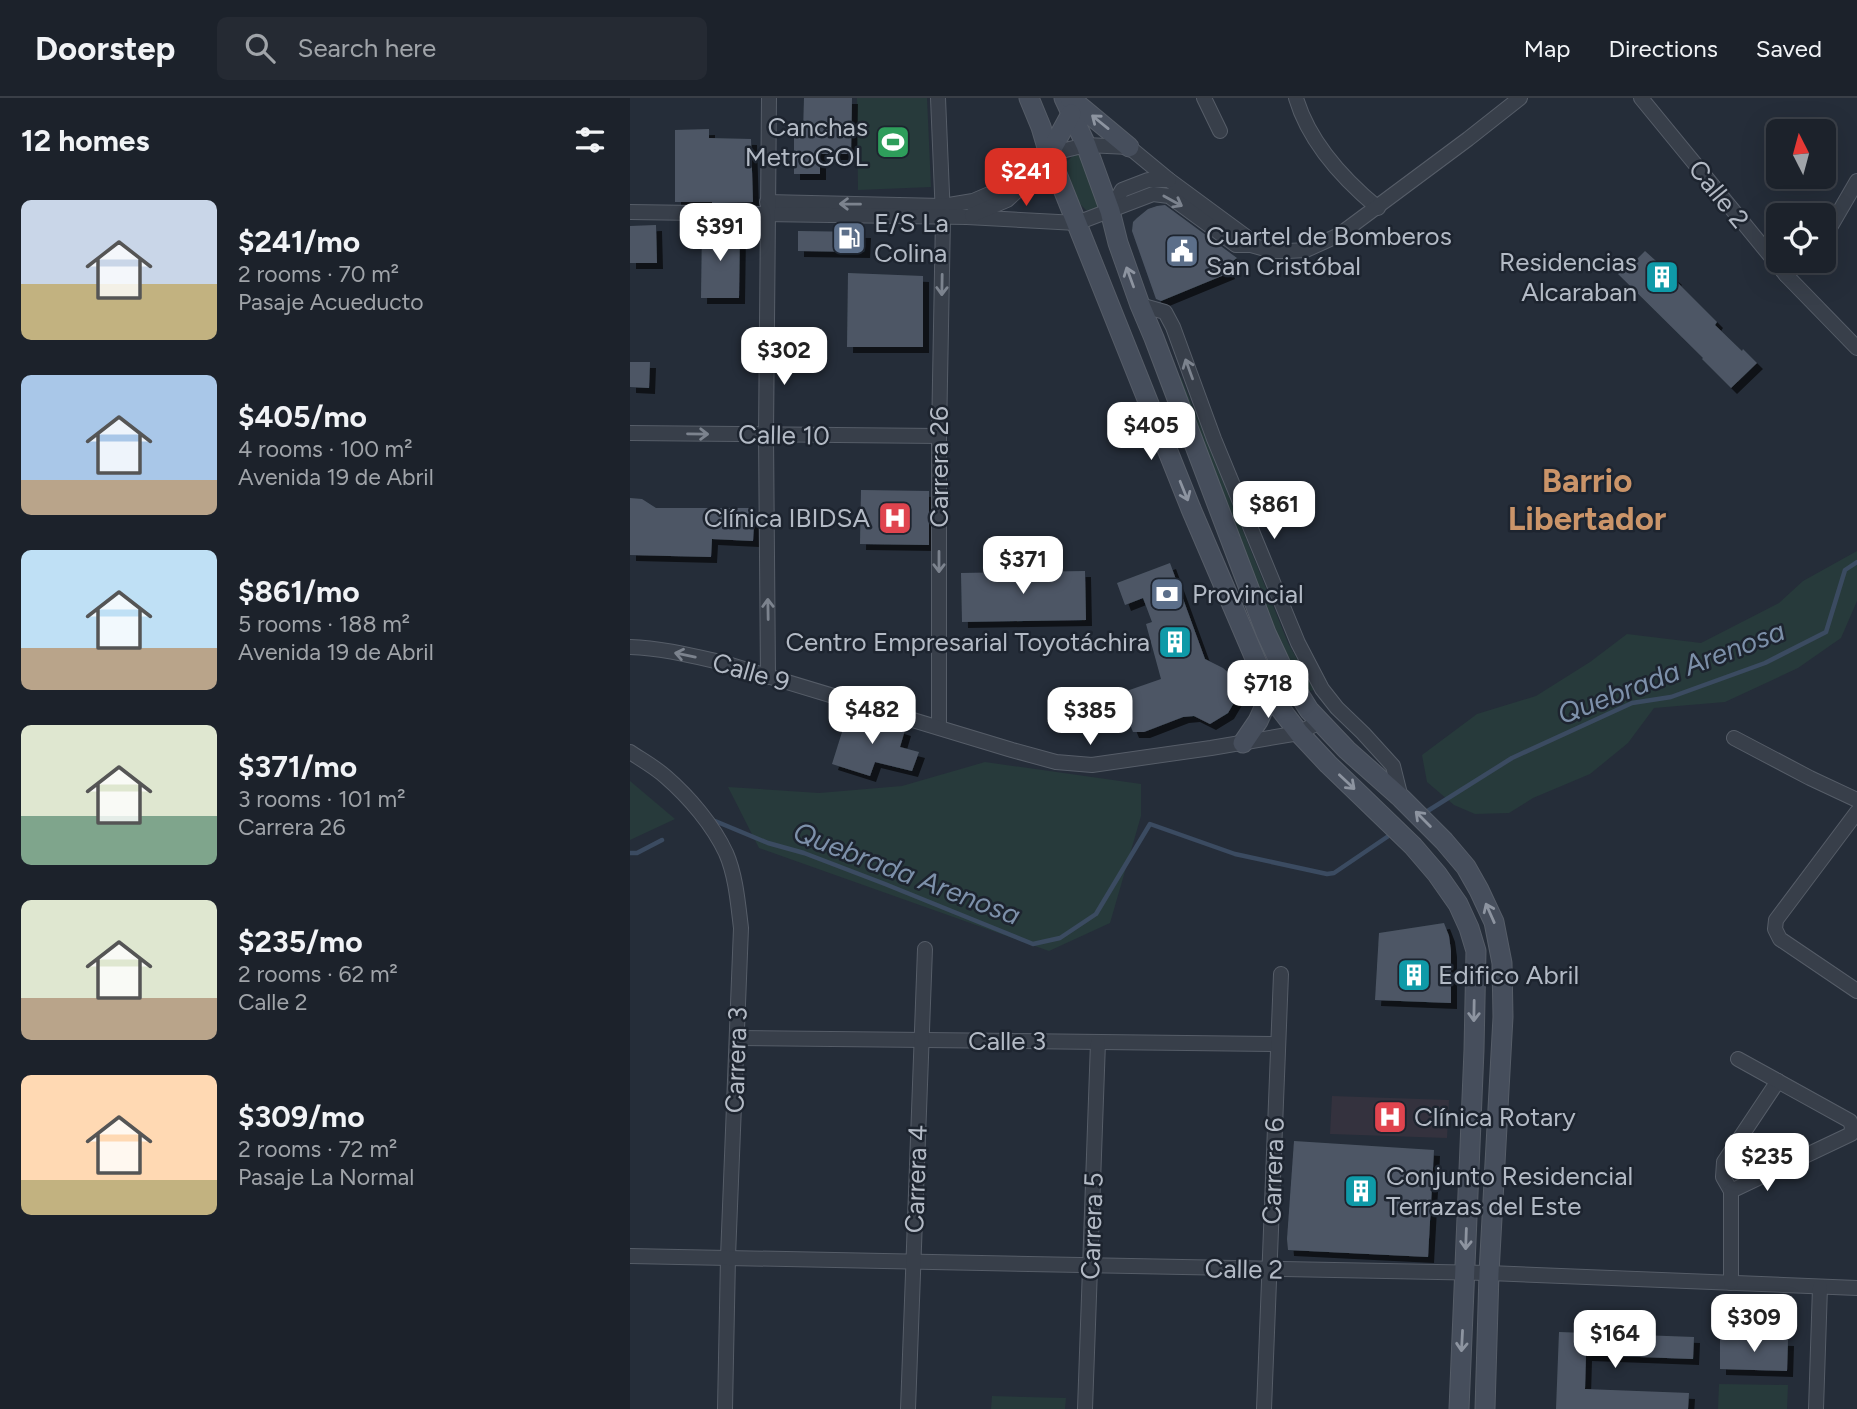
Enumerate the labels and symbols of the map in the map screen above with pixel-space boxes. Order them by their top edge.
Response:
place label: Canchas MetroGOL [745,111,868,173]
one-way arrow [1091,115,1109,130]
north arrow [1766,119,1836,189]
sports icon: Canchas MetroGOL [874,123,912,161]
pin: $241 [985,148,1067,208]
street label: Calle 2 [1682,153,1756,235]
one-way arrow [1162,194,1182,208]
one-way arrow [839,197,862,210]
pin: $391 [679,204,761,263]
place label: E/S La Colina [874,207,949,269]
fuel station icon: E/S La Colina [830,219,868,257]
place label: Cuartel de Bomberos San Cristóbal [1206,220,1452,282]
public building icon: Cuartel de Bomberos San Cristóbal [1163,232,1201,270]
place label: Residencias Alcaraban [1499,246,1637,308]
building icon: Residencias Alcaraban [1643,258,1681,296]
one-way arrow [1123,267,1135,289]
one-way arrow [935,273,949,296]
pin: $302 [743,328,825,387]
one-way arrow [1181,358,1194,380]
pin: $405 [1110,402,1192,462]
street label: Carrera 26 [923,406,955,528]
street label: Calle 10 [738,418,830,452]
one-way arrow [686,427,709,440]
district label: Barrio Libertador [1508,461,1667,538]
one-way arrow [1178,480,1191,501]
pin: $861 [1233,482,1315,541]
hospital icon: Clínica IBIDSA [876,499,914,537]
place label: Clínica IBIDSA [704,502,870,534]
pin: $371 [982,536,1064,596]
one-way arrow [932,550,946,573]
bank icon: Provincial [1148,575,1186,613]
place label: Provincial [1192,578,1304,610]
one-way arrow [761,597,774,620]
water label: Quebrada Arenosa [1553,613,1789,731]
building icon: Centro Empresarial Toyotáchira [1156,623,1194,661]
place label: Centro Empresarial Toyotáchira [785,626,1150,658]
street label: Calle 9 [709,646,793,698]
one-way arrow [674,647,697,661]
pin: $718 [1227,660,1309,720]
pin: $482 [831,686,913,746]
pin: $385 [1049,688,1131,747]
one-way arrow [1338,773,1355,790]
one-way arrow [1414,811,1431,828]
water label: Quebrada Arenosa [789,814,1025,932]
one-way arrow [1482,903,1495,924]
building icon: Edifico Abril [1395,956,1433,994]
place label: Edifico Abril [1438,959,1579,991]
one-way arrow [1468,999,1481,1022]
street label: Carrera 3 [718,1006,754,1114]
street label: Calle 3 [968,1025,1046,1057]
hospital icon: Clínica Rotary [1371,1098,1409,1136]
place label: Clínica Rotary [1414,1101,1576,1133]
street label: Carrera 6 [1255,1117,1291,1225]
street label: Carrera 4 [898,1124,934,1234]
pin: $235 [1726,1134,1808,1193]
place label: Conjunto Residencial Terrazas del Este [1386,1160,1633,1222]
street label: Carrera 5 [1074,1172,1110,1280]
building icon: Conjunto Residencial Terrazas del Este [1342,1172,1380,1210]
one-way arrow [1460,1227,1473,1250]
street label: Calle 2 [1204,1252,1284,1286]
pin: $309 [1713,1294,1795,1354]
pin: $164 [1574,1310,1656,1370]
one-way arrow [1455,1329,1468,1352]

